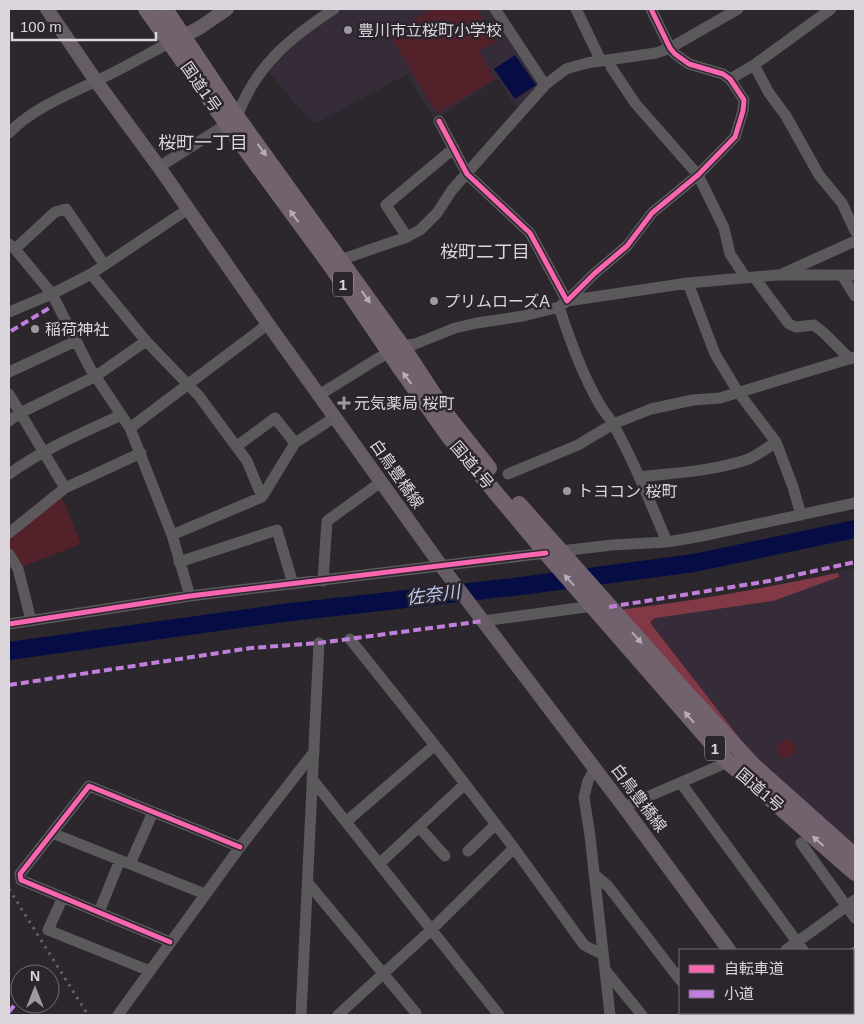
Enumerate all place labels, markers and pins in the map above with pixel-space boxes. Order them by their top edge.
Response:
place label: 豊川市立桜町小学校 [358,22,502,39]
marker: 豊川市立桜町小学校 [342,24,354,36]
place label: プリムローズA [444,293,550,310]
marker: プリムローズA [428,295,440,307]
place label: 稲荷神社 [45,321,109,338]
marker: 稲荷神社 [29,323,41,335]
place label: 元気薬局 桜町 [354,395,454,412]
marker: 元気薬局 桜町 [338,397,350,409]
place label: トヨコン 桜町 [577,483,677,500]
marker: トヨコン 桜町 [561,485,573,497]

